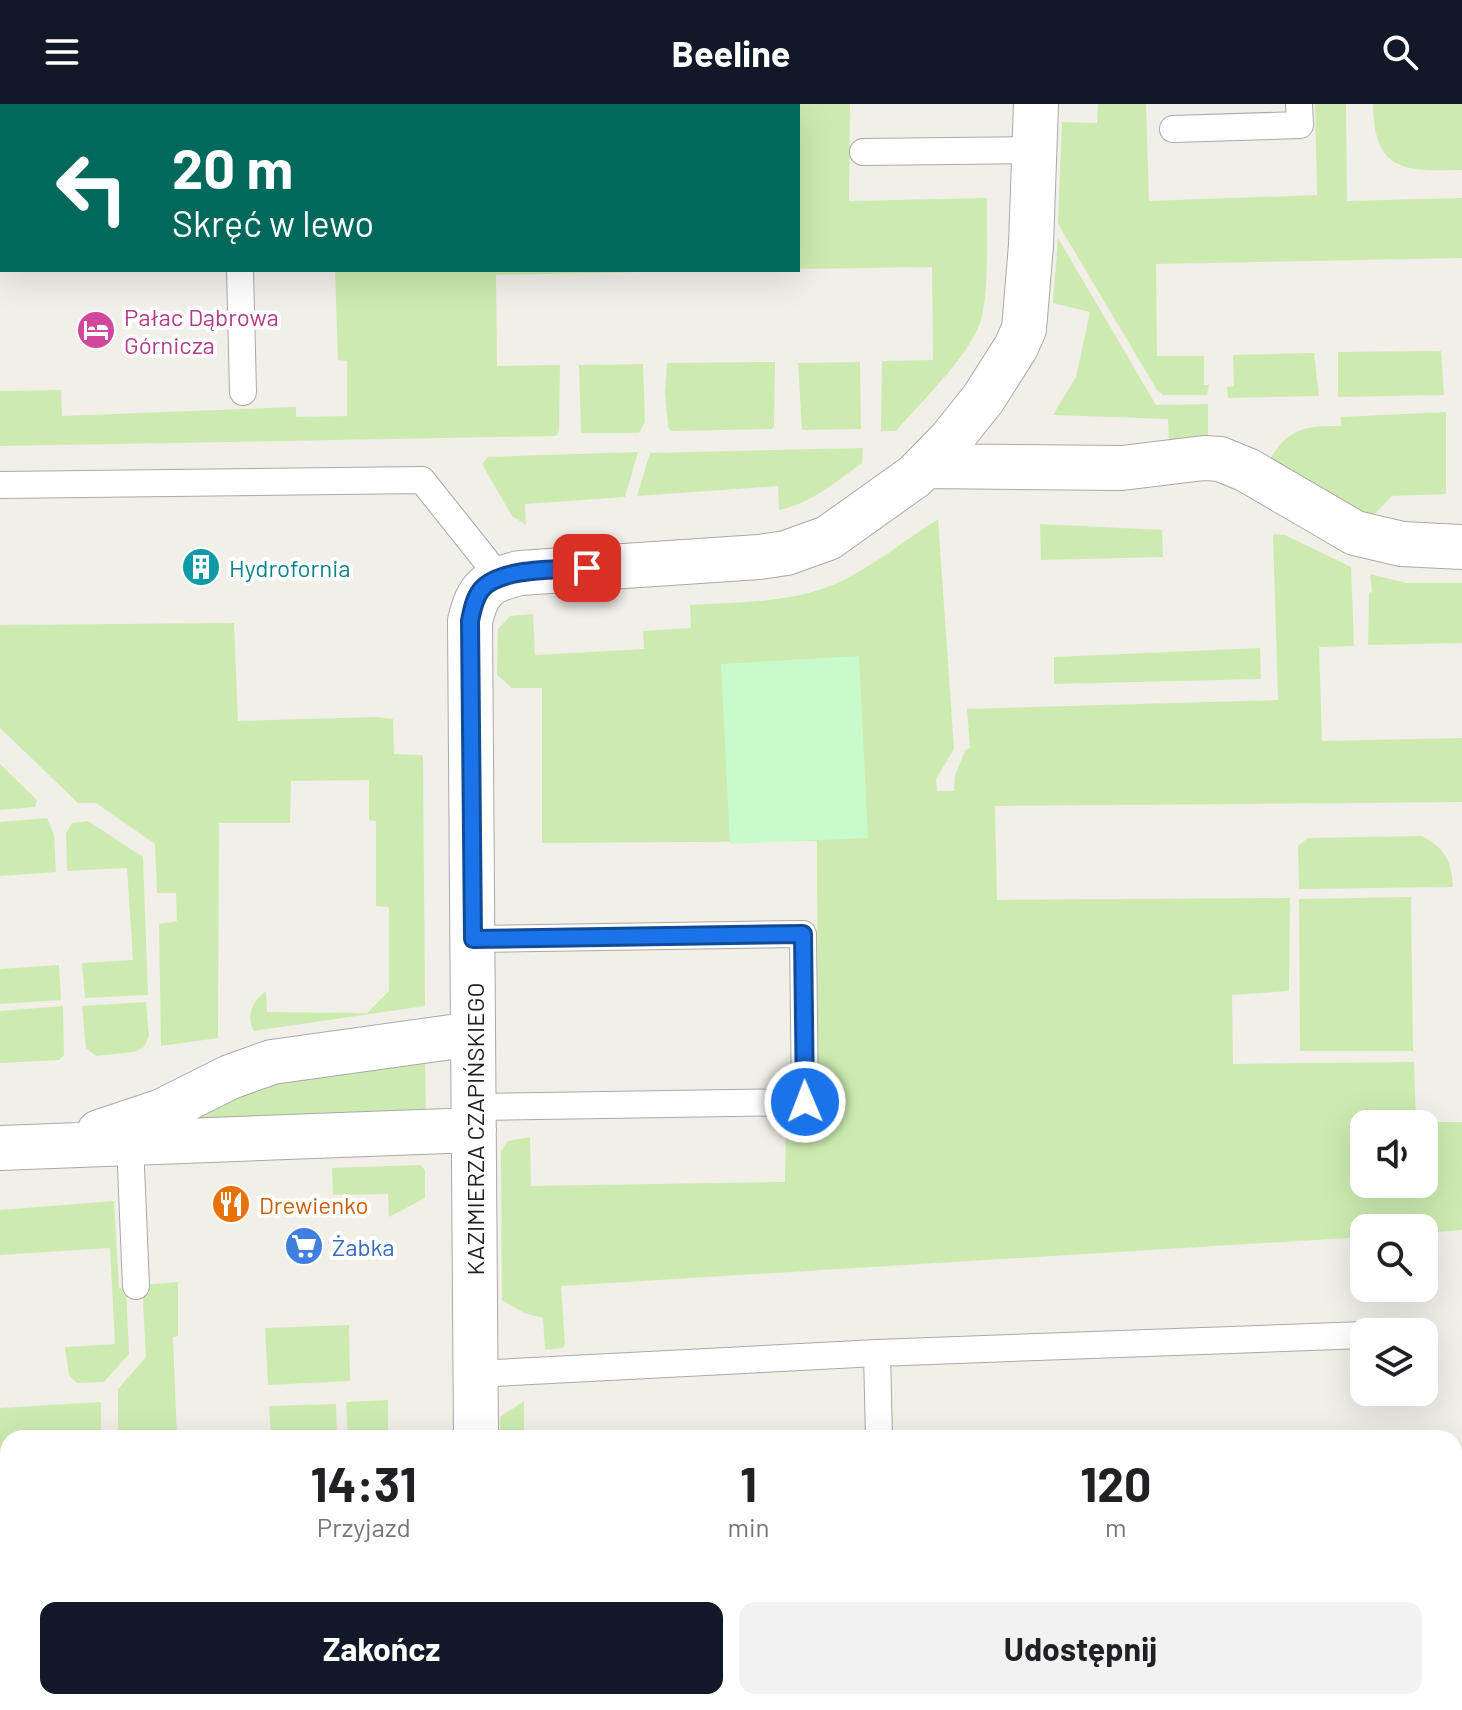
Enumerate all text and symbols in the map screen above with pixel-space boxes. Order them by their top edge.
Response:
icon: menu [40,30,84,74]
icon: search [1378,30,1422,74]
text: Beeline [672,31,790,74]
text: 20 m [172,133,293,200]
icon: left [40,136,144,240]
text: Skręć w lewo [172,201,374,244]
place label: Pałac Dąbrowa Górnicza [124,302,279,359]
hotel icon: Pałac Dąbrowa Górnicza [75,309,117,351]
pin [553,534,621,602]
building icon: Hydrofornia [180,546,222,588]
icon: arrive [565,546,609,590]
place label: Hydrofornia [229,553,351,582]
street label: KAZIMIERZA CZAPIŃSKIEGO [460,983,489,1275]
position arrow [763,1060,847,1144]
map controls [1350,1110,1438,1406]
button: sound [1350,1110,1438,1198]
restaurant icon: Drewienko [210,1183,252,1225]
place label: Drewienko [259,1190,369,1219]
button: search [1350,1214,1438,1302]
supermarket icon: Żabka [283,1225,325,1267]
place label: Żabka [332,1232,395,1261]
button: layers [1350,1318,1438,1406]
text: 14:31 [311,1454,417,1512]
text: 1 [740,1454,757,1512]
text: 120 [1080,1454,1151,1512]
text: Przyjazd [317,1511,411,1542]
text: min [727,1511,770,1542]
text: m [1105,1511,1127,1542]
button: Zakończ [40,1602,723,1694]
button: Udostępnij [739,1602,1422,1694]

